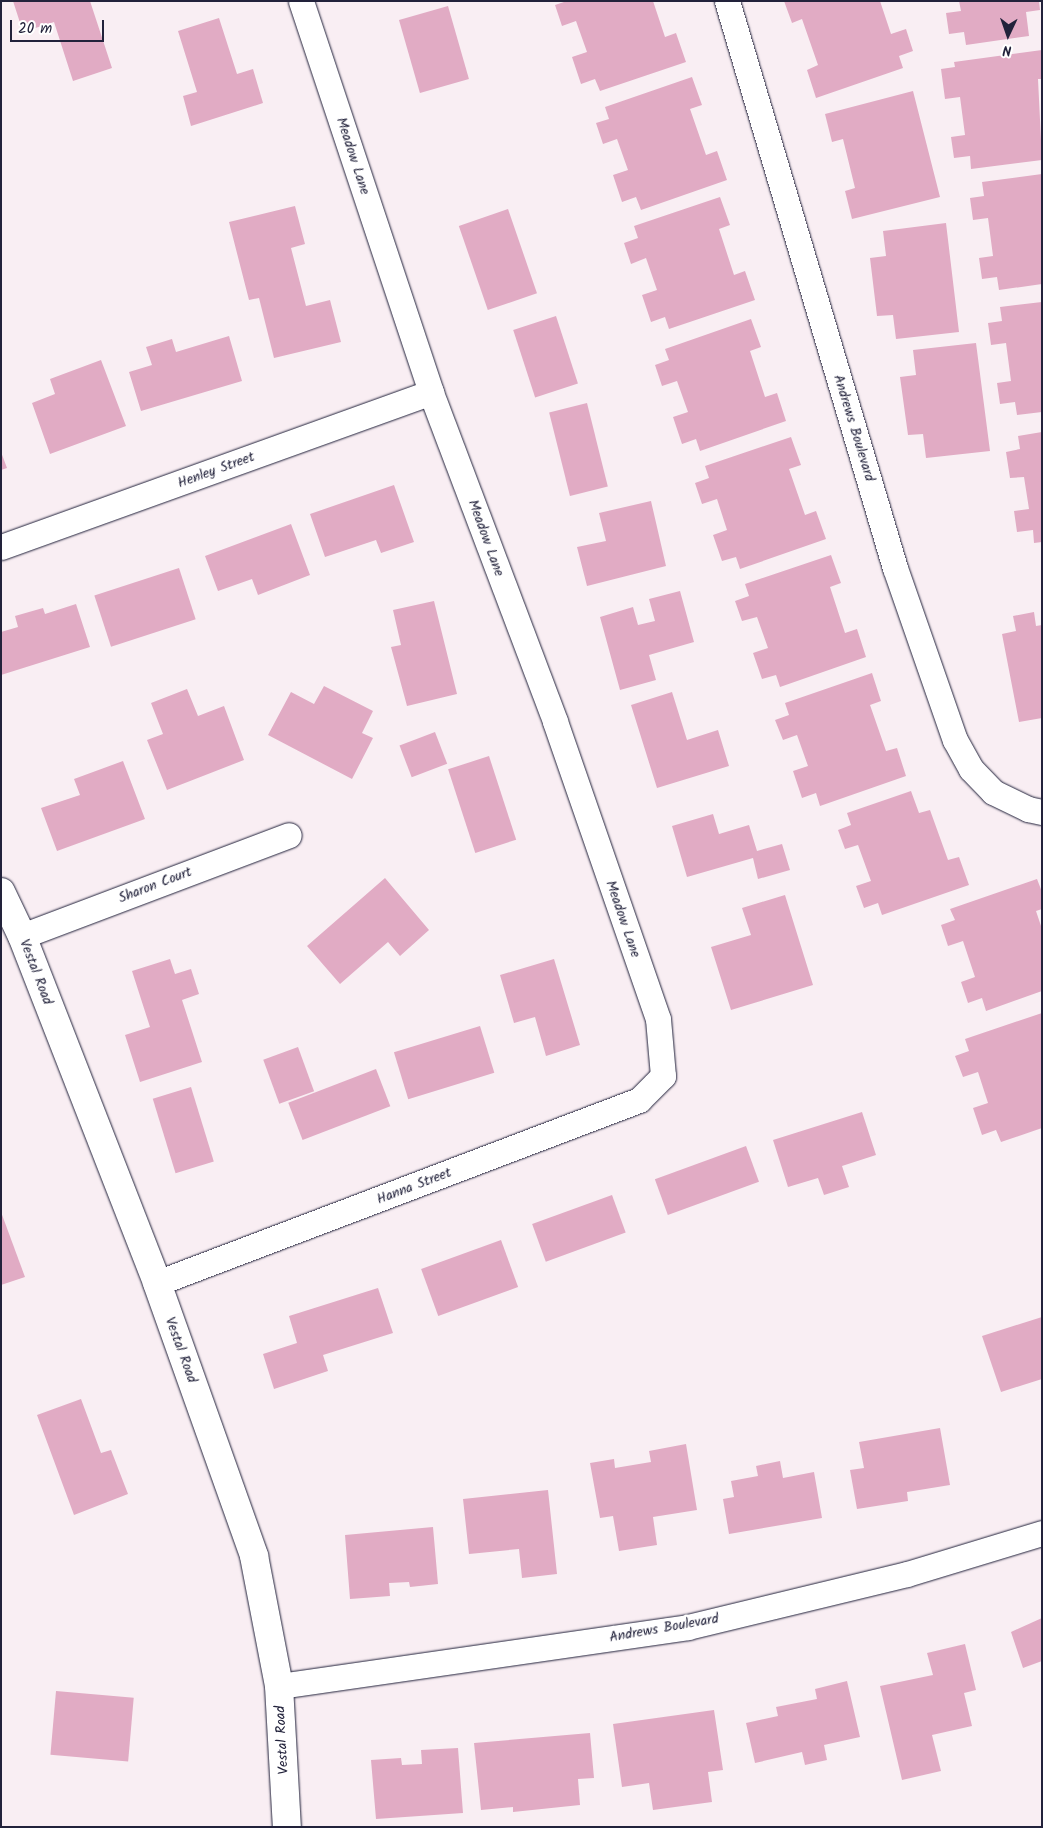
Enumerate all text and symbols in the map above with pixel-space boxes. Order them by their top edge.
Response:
scale bar [12,10,106,42]
north arrow [983,10,1033,60]
text: 20 m [18,17,52,41]
text: N [1002,39,1012,61]
street label: Meadow Lane [333,115,373,197]
street label: Andrews Boulevard [830,373,878,483]
street label: Henley Street [175,448,257,492]
street label: Meadow Lane [464,497,508,579]
street label: Sharon Court [116,863,194,907]
street label: Meadow Lane [602,878,644,960]
street label: Vestal Road [16,937,56,1007]
street label: Hanna Street [374,1164,454,1208]
street label: Vestal Road [161,1315,201,1385]
street label: Andrews Boulevard [608,1610,720,1646]
street label: Vestal Road [272,1705,292,1775]

